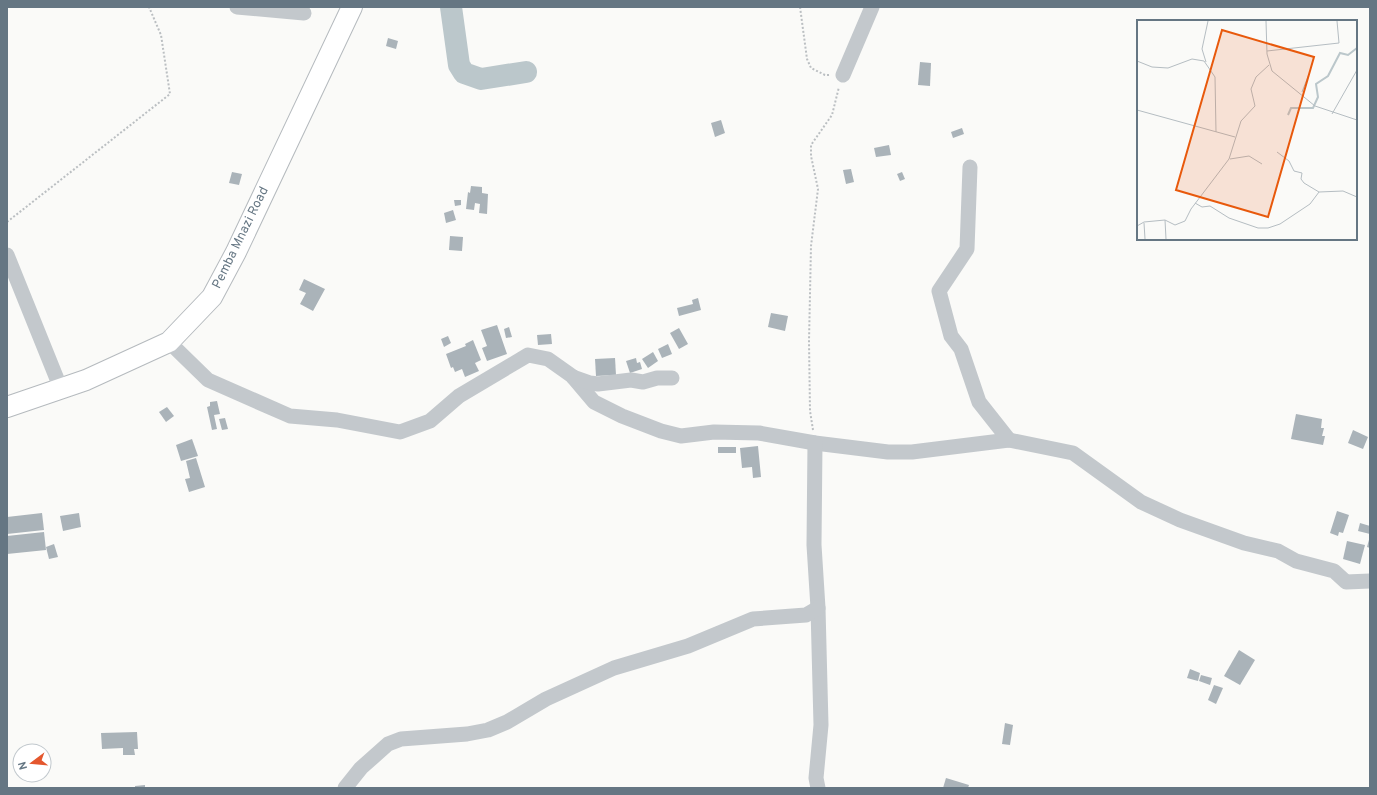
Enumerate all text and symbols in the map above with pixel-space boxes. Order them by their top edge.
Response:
inset map [1137,20,1357,240]
street label: Pemba Mnazi Road [209,184,273,292]
north arrow [12,743,52,783]
text: N [16,760,31,771]

